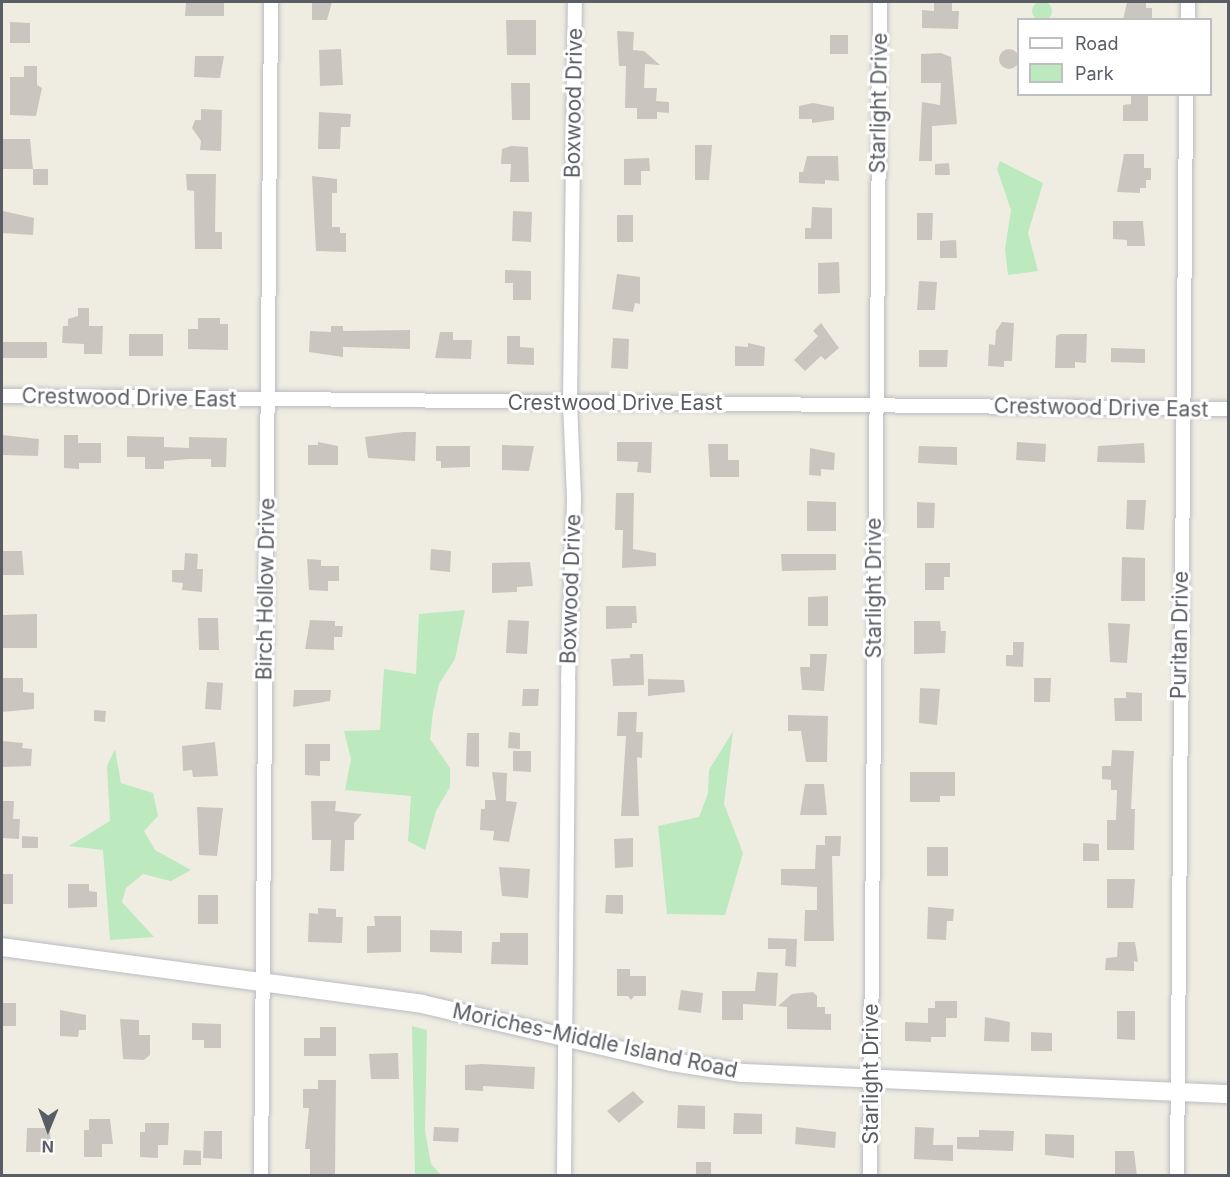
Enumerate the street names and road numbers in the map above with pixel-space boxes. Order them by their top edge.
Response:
street label: Boxwood Drive [560,28,588,178]
street label: Starlight Drive [865,32,893,174]
street label: Crestwood Drive East [22,384,236,412]
street label: Crestwood Drive East [508,390,722,416]
street label: Crestwood Drive East [994,394,1208,422]
street label: Birch Hollow Drive [252,498,280,680]
street label: Boxwood Drive [556,514,586,664]
street label: Starlight Drive [861,518,887,658]
street label: Puritan Drive [1166,571,1194,699]
street label: Moriches-Middle Island Road [450,998,740,1084]
street label: Starlight Drive [858,1004,884,1144]

